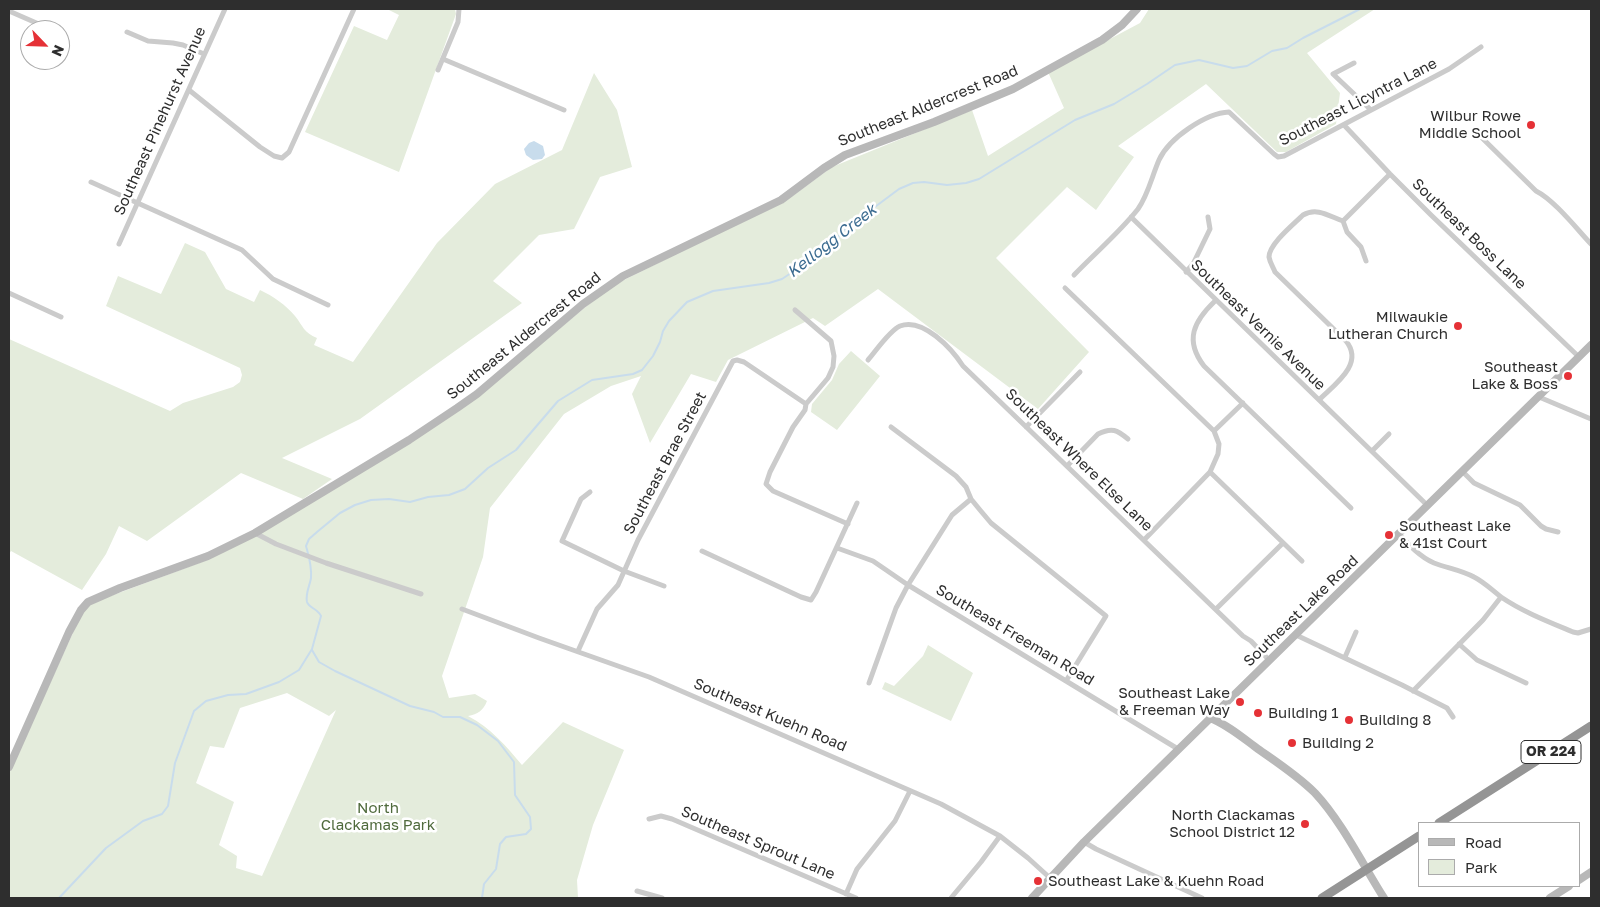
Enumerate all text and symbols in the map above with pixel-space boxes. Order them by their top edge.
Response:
north arrow [20,20,70,70]
street label: Southeast Pinehurst Avenue [110,24,210,218]
text: N [48,43,68,59]
street label: Southeast Licyntra Lane [1276,54,1440,150]
street label: Southeast Aldercrest Road [835,62,1021,150]
place label: Wilbur Rowe Middle School [1419,107,1521,142]
marker: Wilbur Rowe Middle School [1525,119,1537,131]
street label: Southeast Boss Lane [1408,175,1530,293]
water label: Kellogg Creek [784,200,880,282]
street label: Southeast Vernie Avenue [1187,256,1329,394]
street label: Southeast Aldercrest Road [443,268,605,404]
place label: Milwaukie Lutheran Church [1328,308,1448,343]
marker: Milwaukie Lutheran Church [1452,320,1464,332]
place label: Southeast Lake & Boss [1471,358,1558,393]
marker: Southeast Lake & Boss [1562,370,1574,382]
street label: Southeast Where Else Lane [1002,385,1156,535]
street label: Southeast Brae Street [620,389,710,537]
place label: Southeast Lake & 41st Court [1399,517,1511,552]
marker: Southeast Lake & 41st Court [1383,529,1395,541]
street label: Southeast Lake Road [1240,552,1362,670]
street label: Southeast Freeman Road [933,581,1097,689]
street label: Southeast Kuehn Road [691,675,849,755]
place label: Southeast Lake & Freeman Way [1118,684,1230,719]
marker: Southeast Lake & Freeman Way [1234,696,1246,708]
place label: Building 1 [1268,704,1339,722]
marker: Building 1 [1252,707,1264,719]
place label: Building 8 [1359,711,1431,729]
marker: Building 8 [1343,714,1355,726]
place label: Building 2 [1302,734,1374,752]
marker: Building 2 [1286,737,1298,749]
road number: OR 224 [1521,740,1581,764]
park label: North Clackamas Park [321,799,435,834]
street label: Southeast Sprout Lane [678,802,838,884]
place label: North Clackamas School District 12 [1169,806,1295,841]
marker: North Clackamas School District 12 [1299,818,1311,830]
legend [1418,822,1580,887]
text: Road [1465,833,1502,851]
text: Park [1465,858,1497,876]
place label: Southeast Lake & Kuehn Road [1048,872,1264,890]
marker: Southeast Lake & Kuehn Road [1032,875,1044,887]

